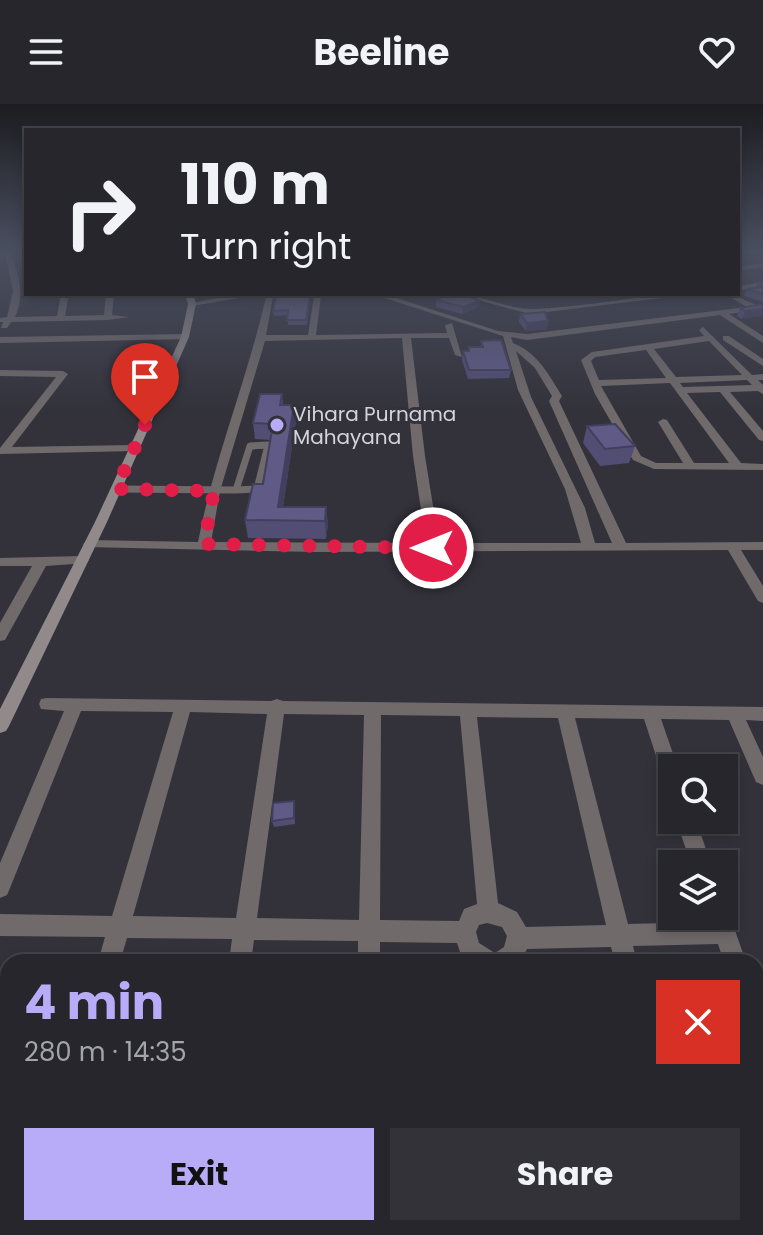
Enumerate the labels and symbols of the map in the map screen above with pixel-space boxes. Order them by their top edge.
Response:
pin [111,343,179,425]
place label: Vihara Purnama Mahayana [293,400,456,451]
marker: Vihara Purnama Mahayana [268,416,286,434]
position arrow [391,506,475,590]

